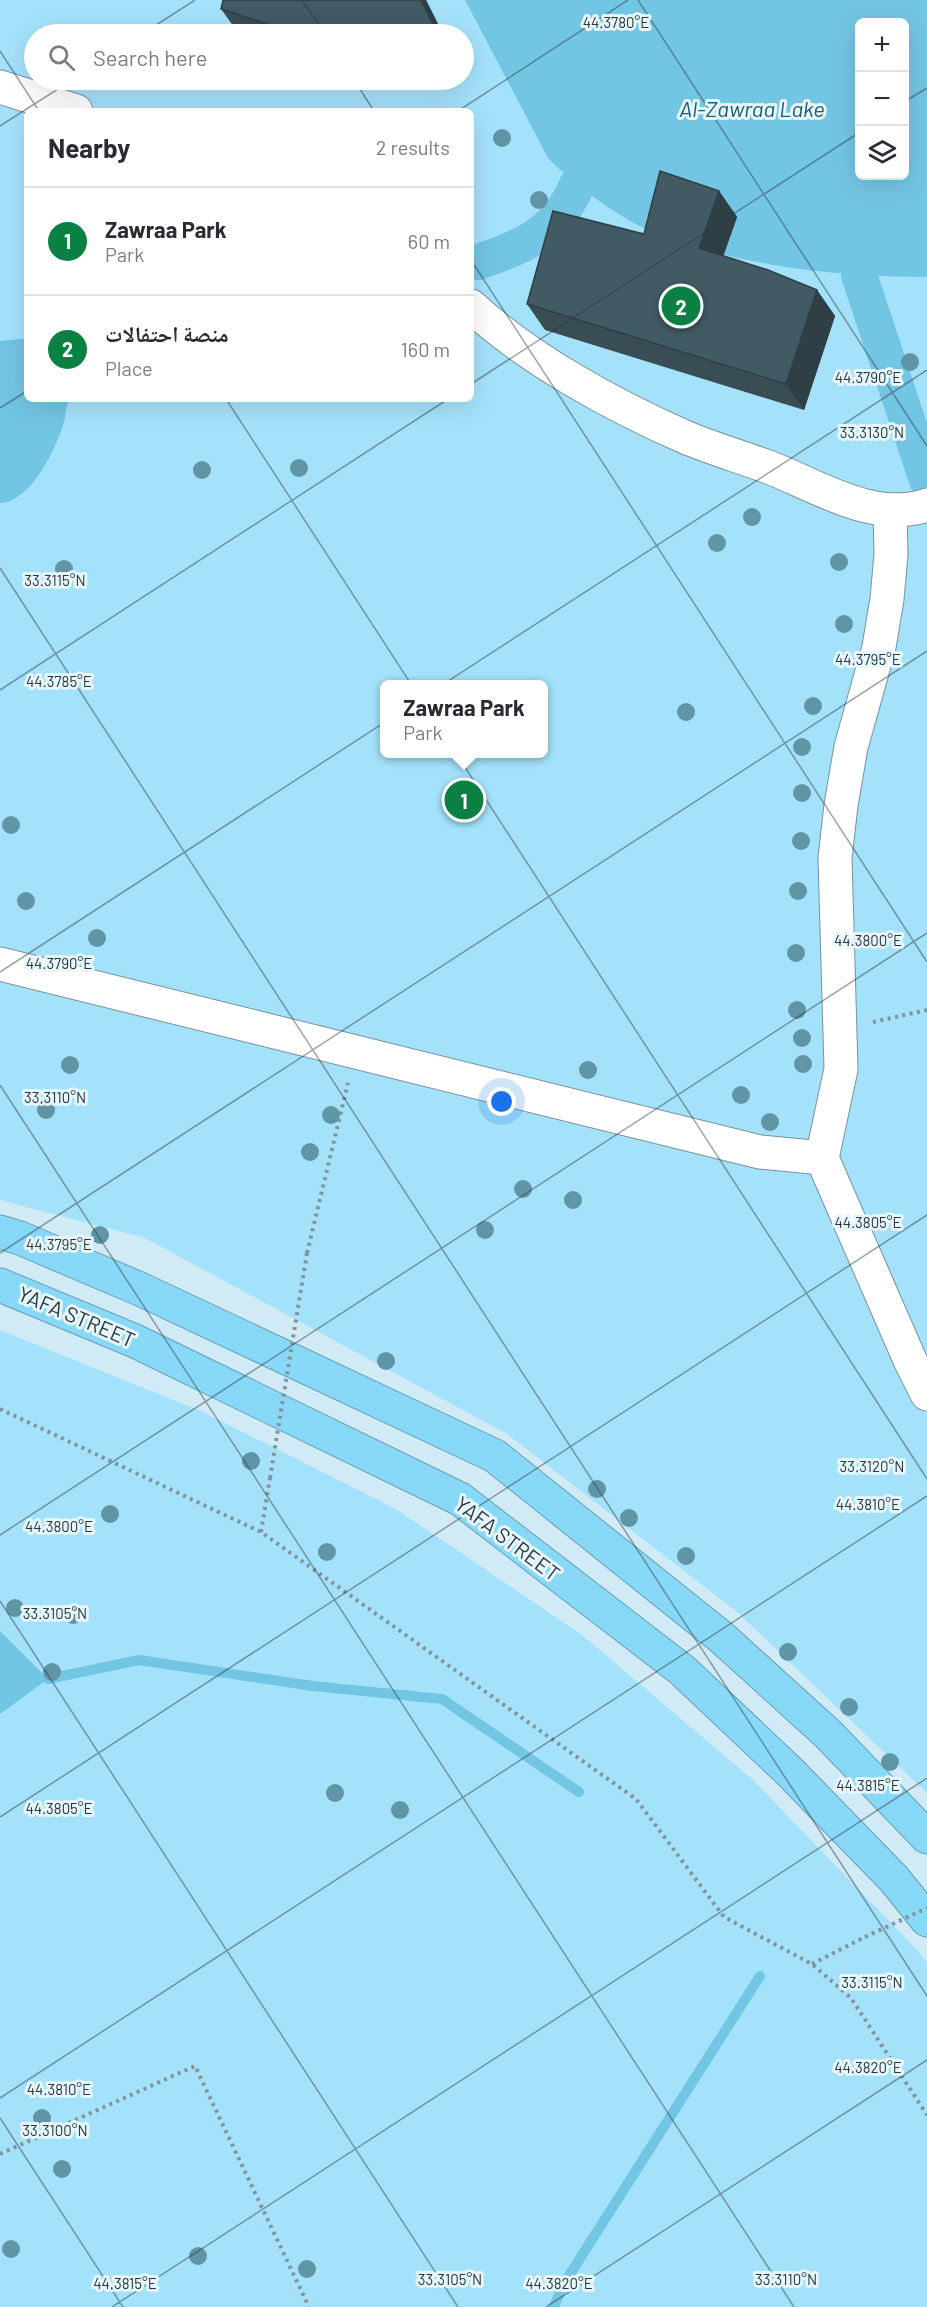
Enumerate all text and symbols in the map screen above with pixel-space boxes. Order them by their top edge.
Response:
text: 44.3780°E [583,13,649,31]
map controls [855,18,909,180]
button: + [855,18,909,72]
search box [24,24,474,90]
icon: search [45,41,78,74]
text: Search here [93,44,207,70]
button: − [855,72,909,126]
water label: Al-Zawraa Lake [679,95,825,121]
button: layers [855,126,909,180]
text: Nearby [48,132,130,163]
text: 2 results [376,135,450,159]
text: Zawraa Park [105,216,226,242]
text: 1 [64,229,71,253]
text: 60 m [408,229,450,253]
text: Park [105,242,144,266]
pin: 2 [662,284,700,328]
text: منصة احتفالات [105,320,229,346]
text: 2 [62,337,73,361]
text: 160 m [401,337,450,361]
text: Place [105,356,153,380]
text: 44.3790°E [835,368,901,386]
text: 33.3130°N [840,423,904,441]
text: 33.3115°N [24,571,86,589]
text: 44.3795°E [835,650,901,668]
text: 44.3785°E [26,672,92,690]
popup [380,680,548,758]
text: Zawraa Park [403,694,525,720]
text: Park [403,720,443,744]
pin: 1 [444,778,484,822]
text: 44.3800°E [834,931,902,949]
text: 44.3790°E [26,954,92,972]
your location [487,1087,516,1116]
text: 33.3110°N [24,1088,86,1106]
text: 44.3805°E [834,1213,902,1231]
text: 44.3795°E [26,1235,92,1253]
street label: YAFA STREET [15,1280,139,1352]
text: 33.3120°N [840,1457,904,1475]
street label: YAFA STREET [451,1490,565,1586]
text: 44.3810°E [836,1495,900,1513]
text: 44.3800°E [25,1517,93,1535]
text: 33.3105°N [23,1604,87,1622]
text: 44.3815°E [836,1776,900,1794]
text: 44.3805°E [25,1799,93,1817]
text: 33.3115°N [841,1973,903,1991]
text: 44.3820°E [834,2058,902,2076]
text: 44.3810°E [27,2080,91,2098]
text: 33.3100°N [22,2121,88,2139]
text: 33.3105°N [418,2270,482,2288]
text: 33.3110°N [755,2270,817,2288]
text: 44.3815°E [93,2274,157,2292]
text: 44.3820°E [525,2274,593,2292]

